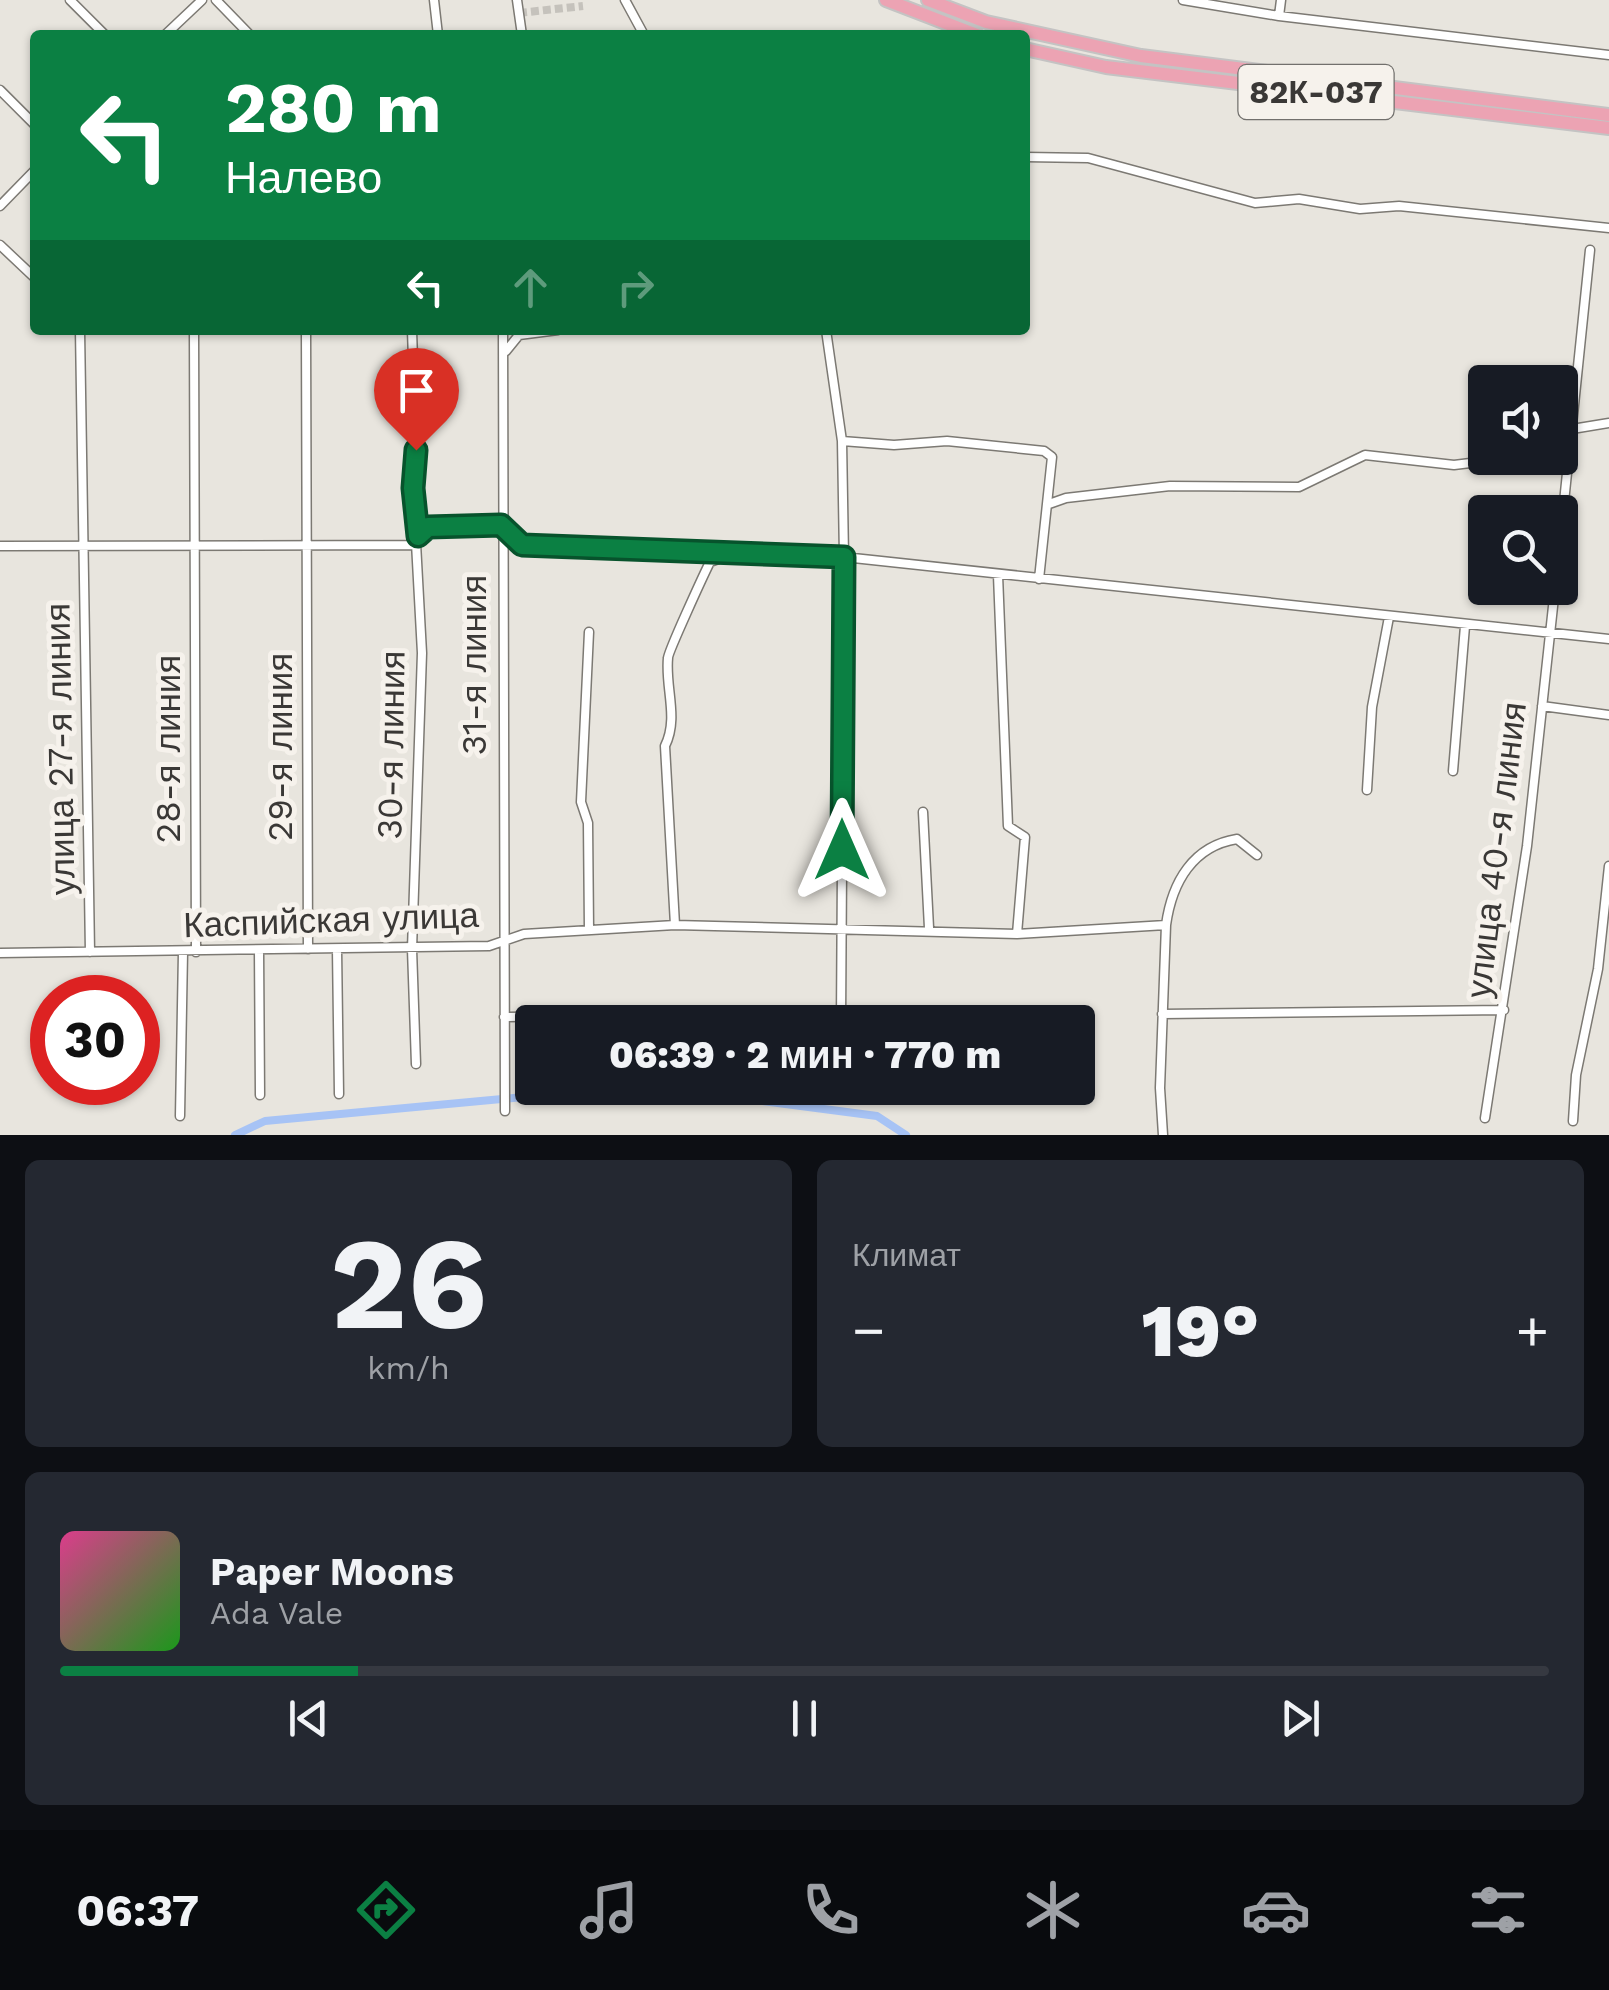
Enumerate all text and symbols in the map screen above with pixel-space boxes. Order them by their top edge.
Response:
road number: 82К-037 [1238,65,1394,119]
text: 280 m [225,67,442,149]
icon: left [60,70,190,200]
text: Налево [225,151,382,204]
icon: left [398,260,453,315]
icon: ahead [503,260,558,315]
icon: right [608,260,663,315]
pin [374,348,459,451]
icon: arrive [389,363,444,418]
map controls [1468,365,1578,605]
button: sound [1468,365,1578,475]
button: search [1468,495,1578,605]
street label: 31-я линия [453,575,495,755]
street label: улица 27-я линия [36,603,84,895]
street label: 30-я линия [368,650,414,840]
street label: 29-я линия [259,653,301,841]
street label: 28-я линия [147,655,189,843]
street label: улица 40-я линия [1457,700,1535,1000]
position arrow [790,798,894,902]
street label: Каспийская улица [183,894,480,946]
speed limit sign: 30 [30,975,160,1105]
text: 06:39 · 2 мин · 770 m [609,1033,1001,1077]
text: 26 [330,1207,487,1360]
text: Климат [852,1236,961,1274]
text: 19° [1142,1286,1259,1374]
text: − [852,1298,885,1362]
text: + [1516,1298,1549,1362]
text: km/h [367,1349,450,1387]
text: Paper Moons [210,1550,454,1594]
text: Ada Vale [210,1594,343,1632]
icon: previous [281,1691,336,1746]
icon: pause [777,1691,832,1746]
icon: next [1273,1691,1328,1746]
icon: directions [351,1875,421,1945]
icon: music [574,1875,644,1945]
icon: phone [796,1875,866,1945]
icon: climate [1018,1875,1088,1945]
icon: car [1241,1875,1311,1945]
icon: filters [1463,1875,1533,1945]
text: 06:37 [76,1884,199,1937]

